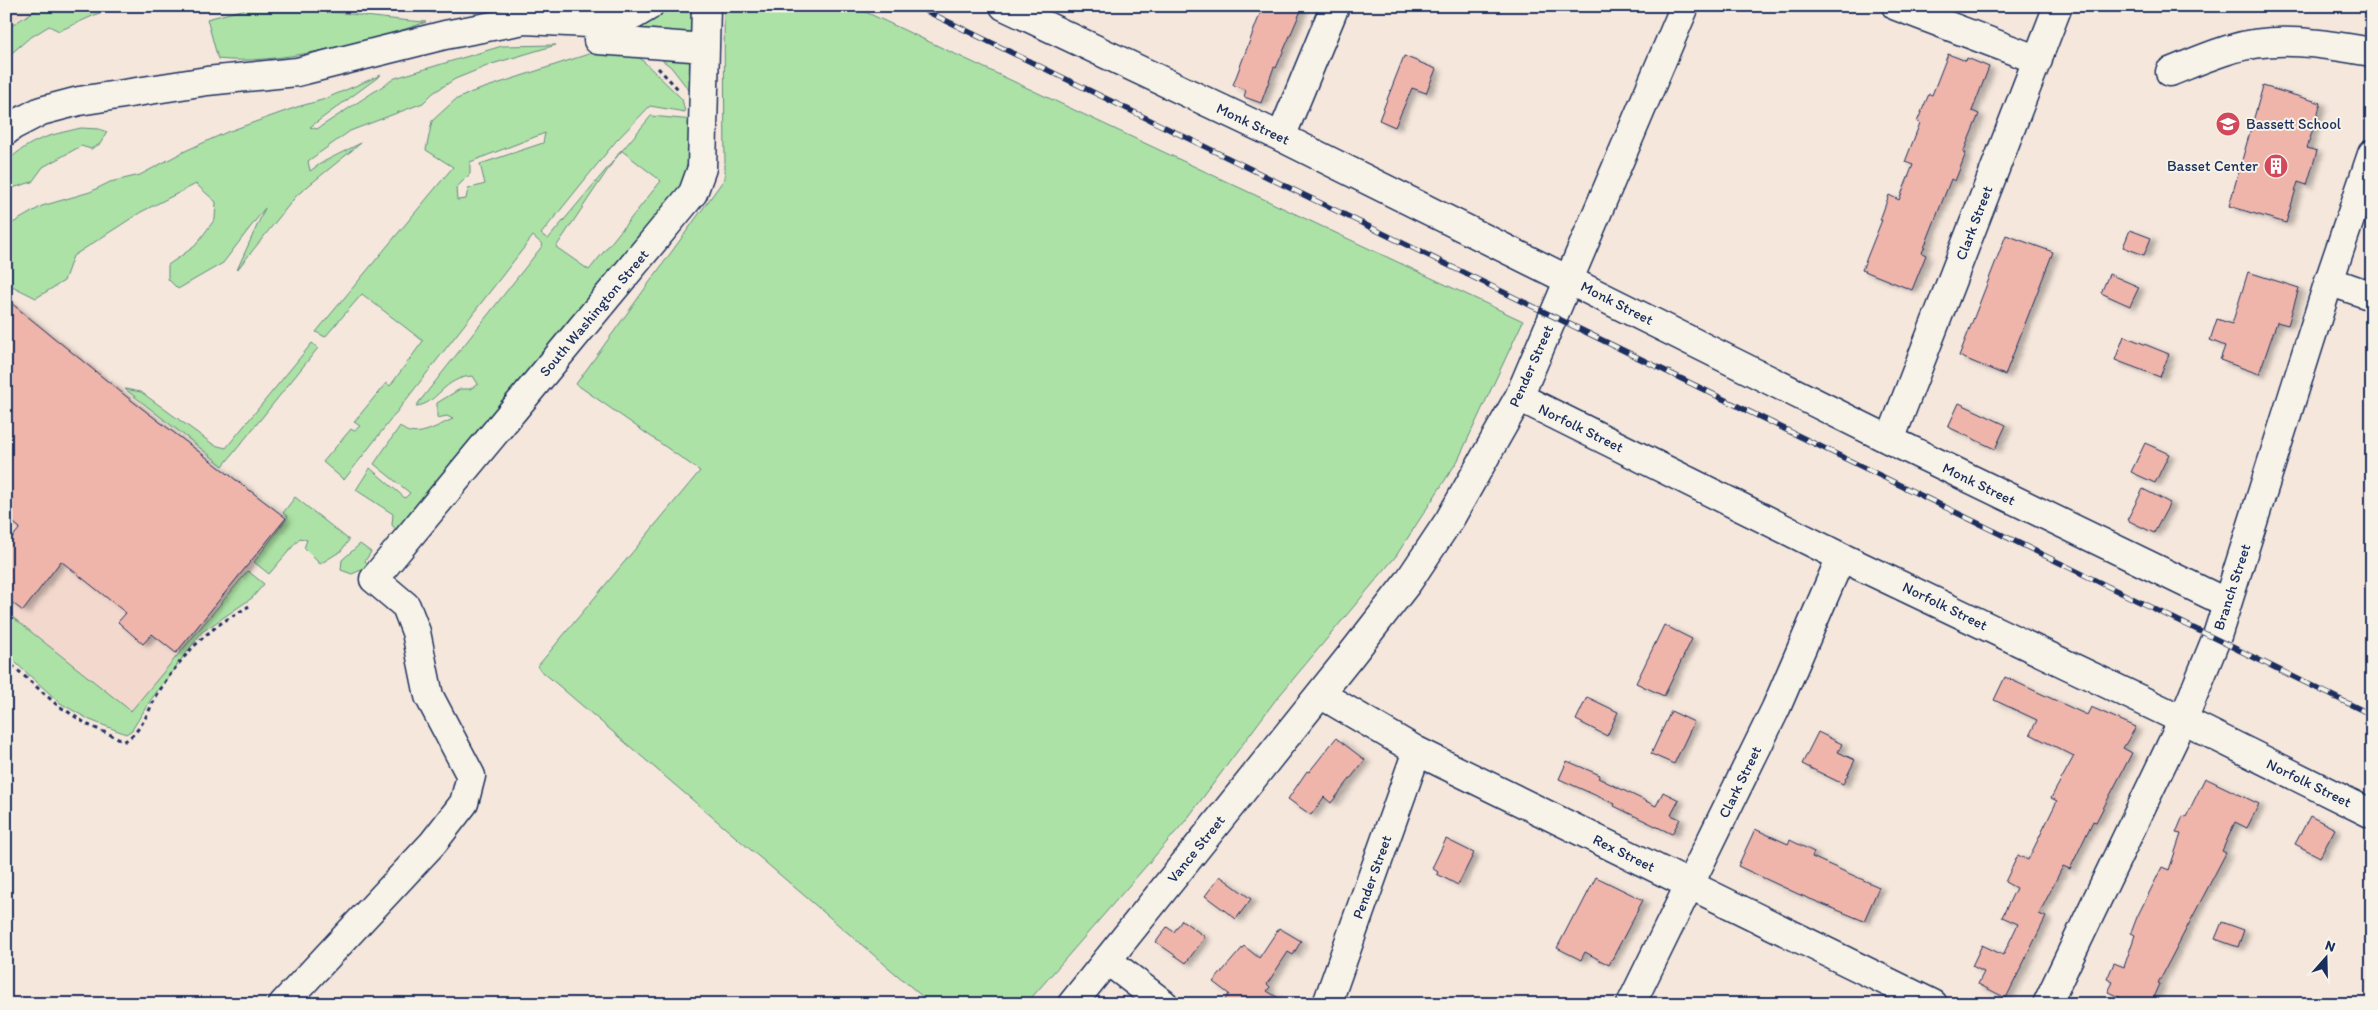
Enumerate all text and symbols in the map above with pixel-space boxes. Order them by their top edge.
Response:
street label: Monk Street [1213,99,1293,149]
school or university icon: Bassett School [2215,111,2241,137]
place label: Bassett School [2246,115,2342,133]
building icon: Basset Center [2263,153,2289,179]
place label: Basset Center [2167,157,2258,175]
street label: Clark Street [1952,183,1997,263]
street label: South Washington Street [535,245,653,380]
street label: Monk Street [1578,277,1657,329]
street label: Pender Street [1505,322,1557,410]
street label: Norfolk Street [1536,400,1627,456]
street label: Monk Street [1940,459,2019,510]
street label: Branch Street [2210,541,2255,633]
street label: Norfolk Street [1900,578,1991,634]
street label: Clark Street [1715,743,1765,821]
street label: Norfolk Street [2264,755,2355,811]
street label: Vance Street [1163,811,1229,886]
street label: Rex Street [1590,830,1658,876]
street label: Pender Street [1348,832,1396,921]
north arrow [2300,932,2350,982]
text: N [2323,937,2338,956]

